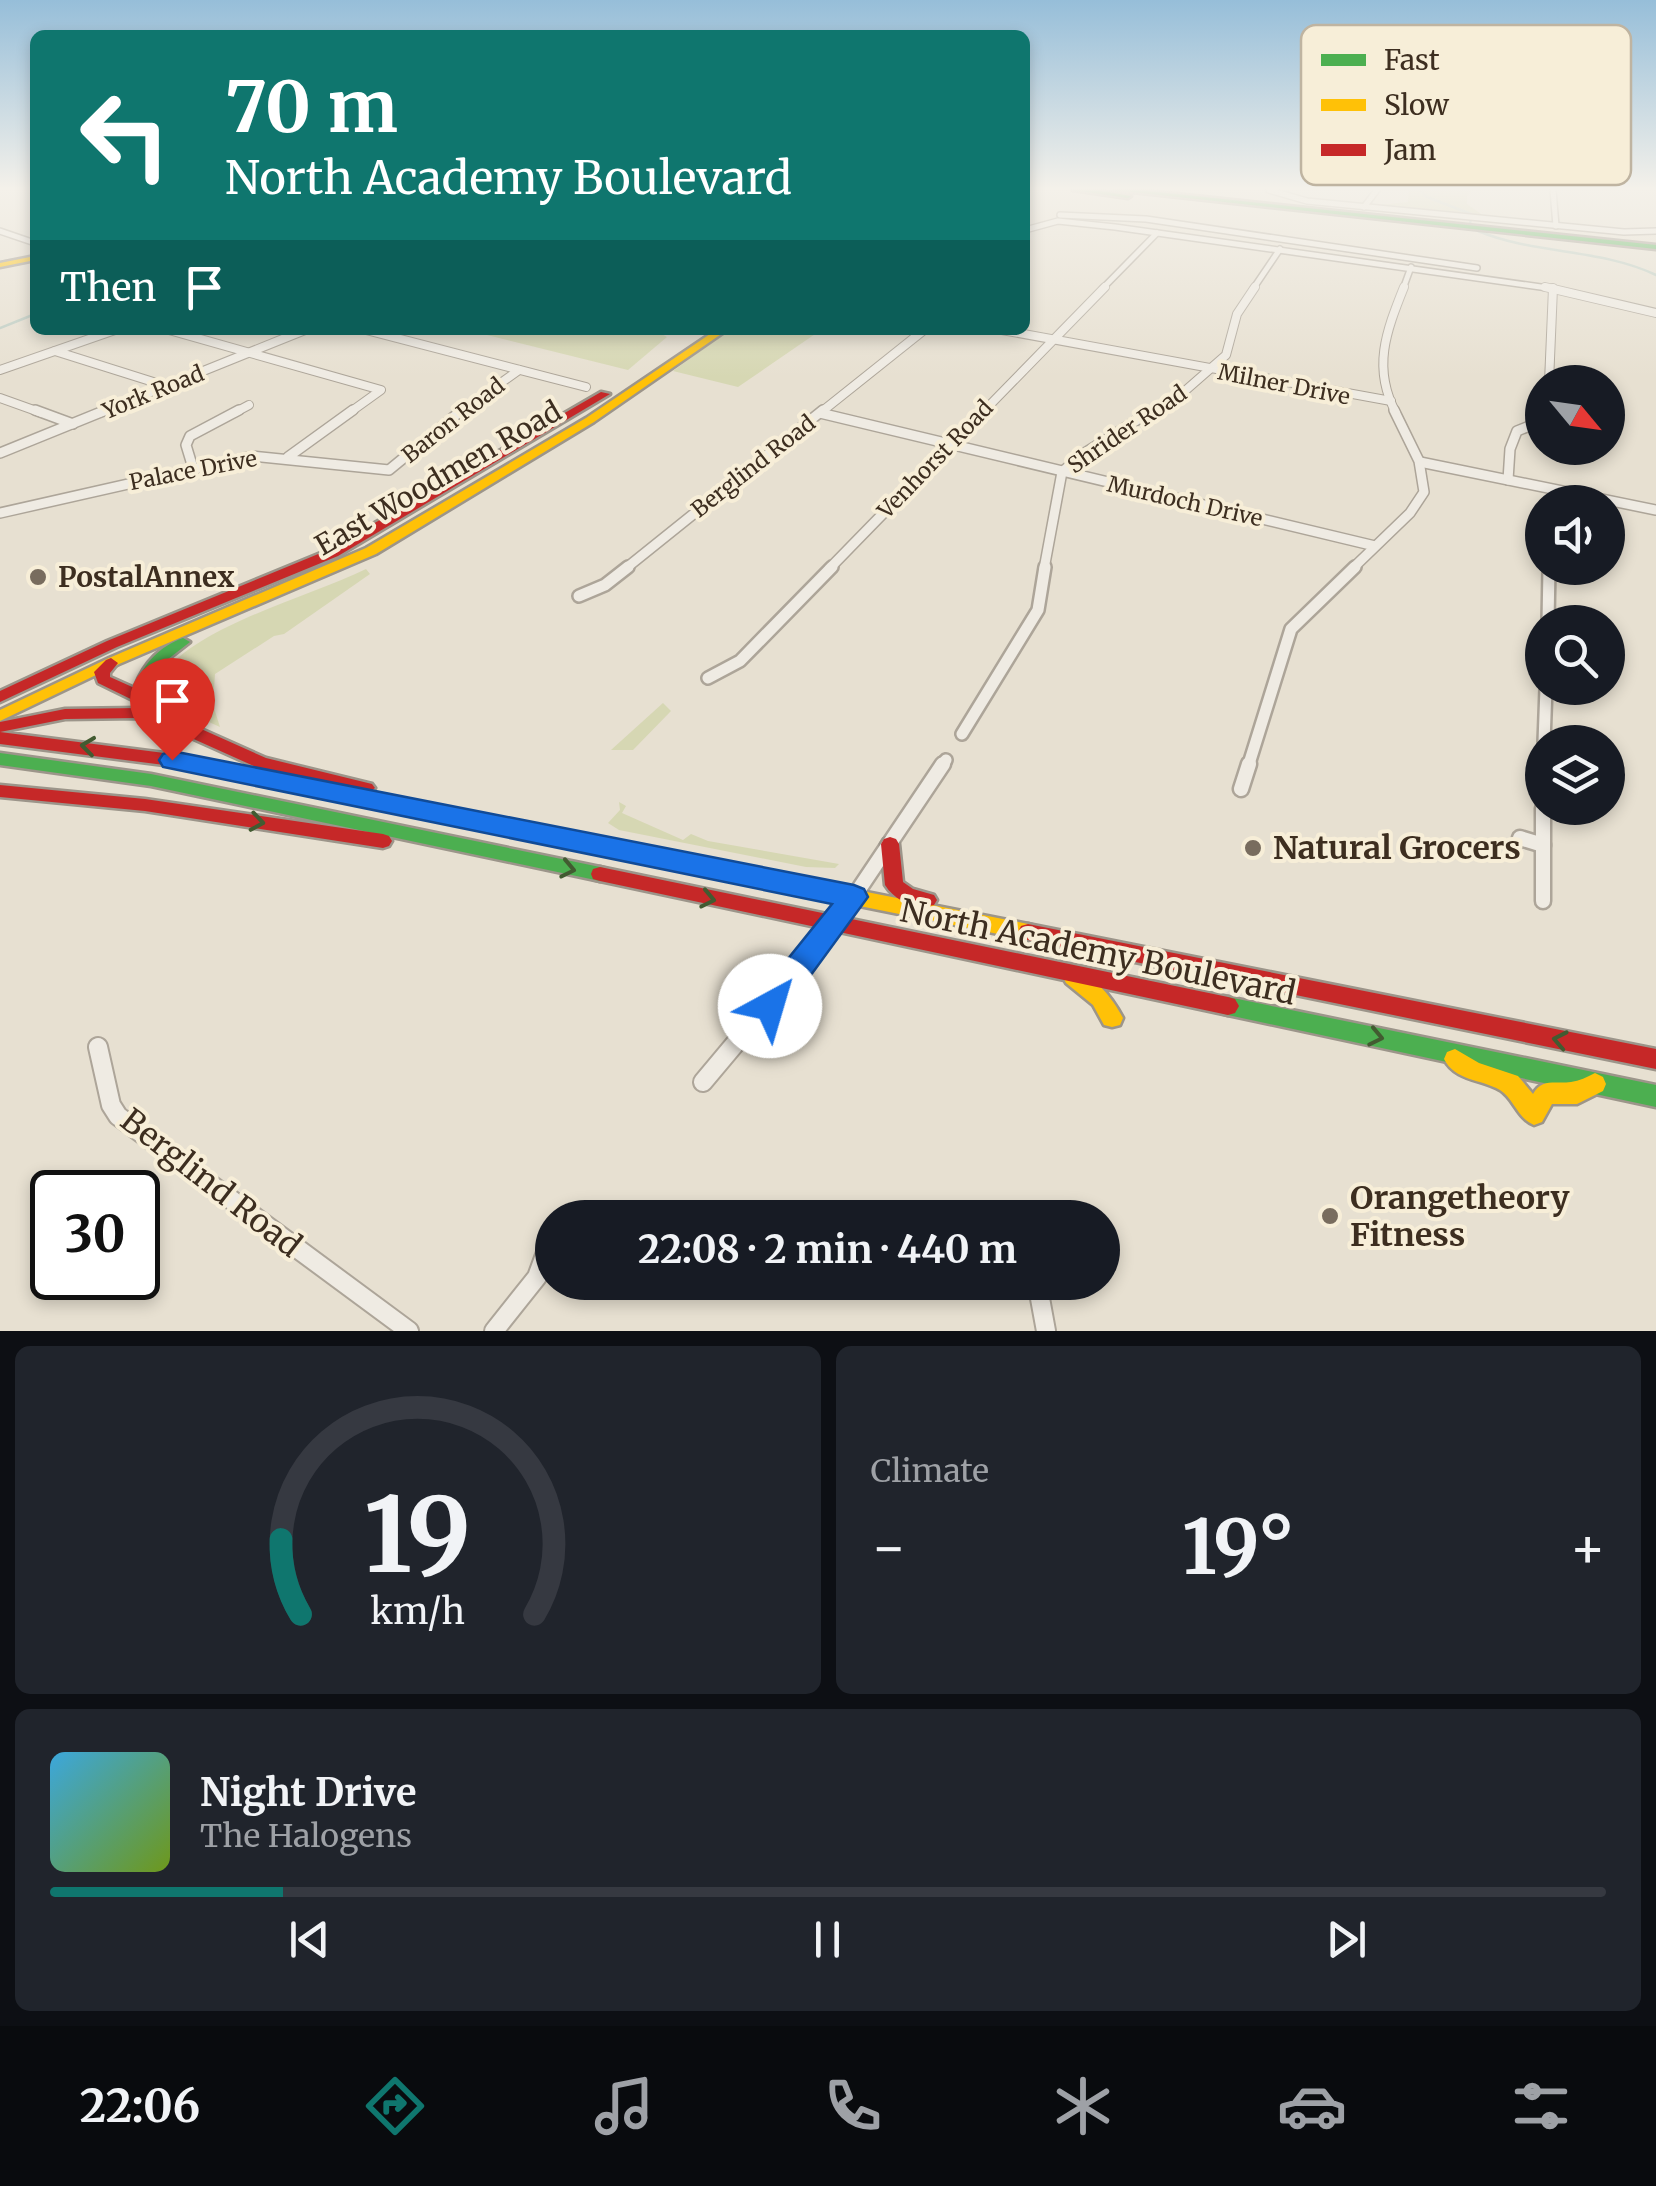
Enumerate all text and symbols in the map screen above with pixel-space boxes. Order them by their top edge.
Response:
legend [1301,25,1631,185]
text: Fast [1384,42,1440,78]
text: 70 m [225,63,398,151]
icon: left [60,70,190,200]
text: Slow [1384,87,1449,123]
text: Jam [1383,132,1437,168]
text: North Academy Boulevard [225,150,792,206]
icon: arrive [177,260,232,315]
text: Then [60,264,157,311]
street label: Milner Drive [1216,357,1352,411]
street label: York Road [97,359,208,425]
north arrow [1525,365,1625,465]
map controls [1525,365,1625,825]
street label: Baron Road [396,371,510,469]
street label: Shrider Road [1062,379,1192,479]
street label: East Woodmen Road [308,393,568,563]
street label: Venhorst Road [871,394,999,525]
street label: Berglind Road [685,409,821,523]
street label: Palace Drive [127,444,259,496]
street label: Murdoch Drive [1105,470,1265,532]
button: sound [1525,485,1625,585]
place label: PostalAnnex [58,559,235,595]
marker: PostalAnnex [27,566,49,588]
button: search [1525,605,1625,705]
pin [130,658,215,761]
icon: arrive [145,673,200,728]
button: layers [1525,725,1625,825]
one-way arrow [79,737,96,758]
one-way arrow [249,811,265,832]
place label: Natural Grocers [1273,828,1521,868]
marker: Natural Grocers [1242,837,1264,859]
one-way arrow [559,857,576,878]
one-way arrow [699,887,716,908]
street label: North Academy Boulevard [897,891,1299,1013]
position arrow [718,954,822,1058]
one-way arrow [1367,1025,1384,1046]
one-way arrow [1552,1030,1569,1051]
street label: Berglind Road [113,1100,309,1266]
speed limit sign: 30 [30,1170,160,1300]
place label: Orangetheory Fitness [1350,1178,1571,1255]
marker: Orangetheory Fitness [1319,1205,1341,1227]
text: 22:08 · 2 min · 440 m [638,1226,1017,1273]
text: Climate [871,1451,989,1491]
text: 19 [364,1470,471,1600]
text: 19° [1182,1500,1295,1594]
text: − [871,1513,907,1582]
text: + [1569,1513,1606,1582]
text: km/h [370,1589,465,1634]
text: Night Drive [200,1769,417,1816]
text: The Halogens [200,1816,412,1856]
icon: previous [282,1912,337,1967]
icon: pause [800,1912,855,1967]
icon: next [1319,1912,1374,1967]
icon: directions [360,2071,430,2141]
icon: music [589,2071,659,2141]
icon: phone [818,2071,888,2141]
icon: climate [1048,2071,1118,2141]
icon: car [1277,2071,1347,2141]
icon: filters [1506,2071,1576,2141]
text: 22:06 [80,2078,200,2134]

